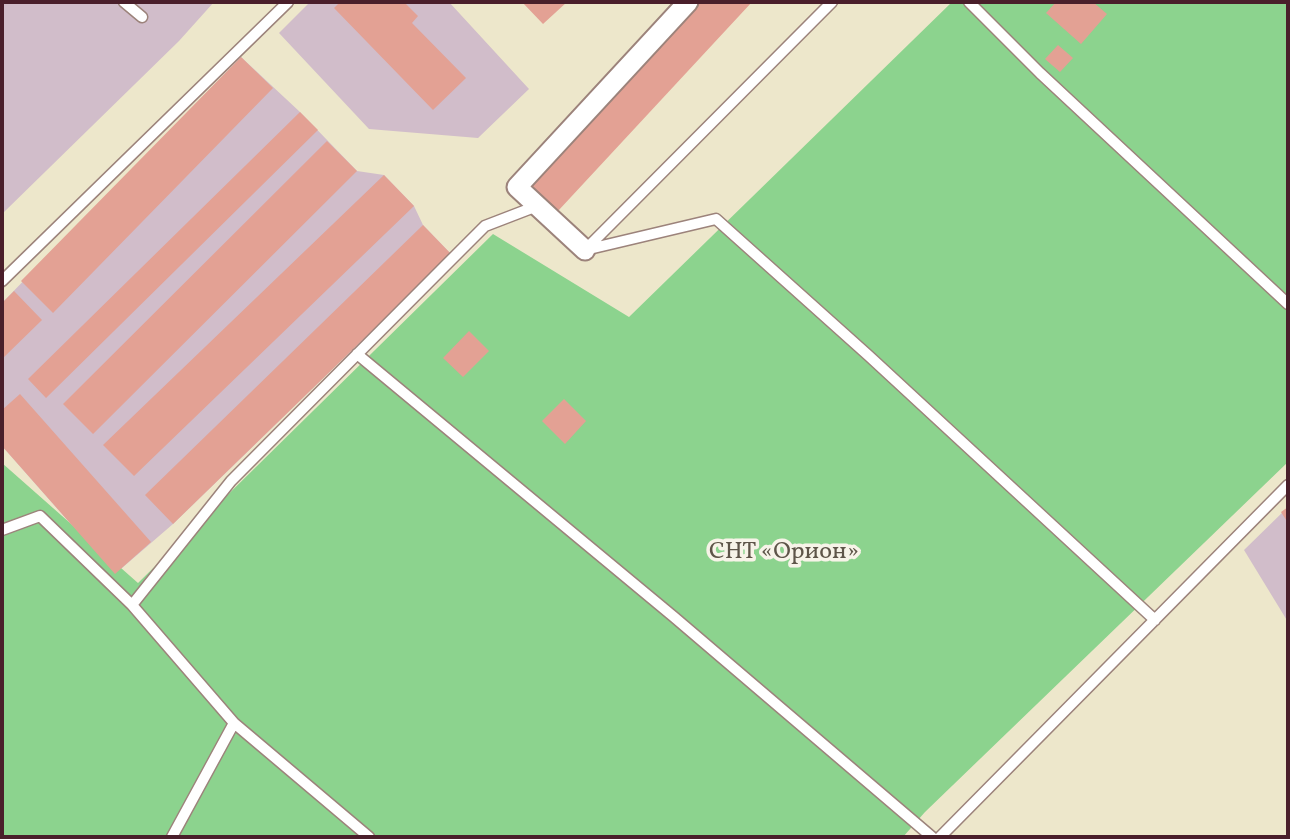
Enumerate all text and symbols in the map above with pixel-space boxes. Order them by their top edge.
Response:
park label: СНТ «Орион» [709,540,859,568]

